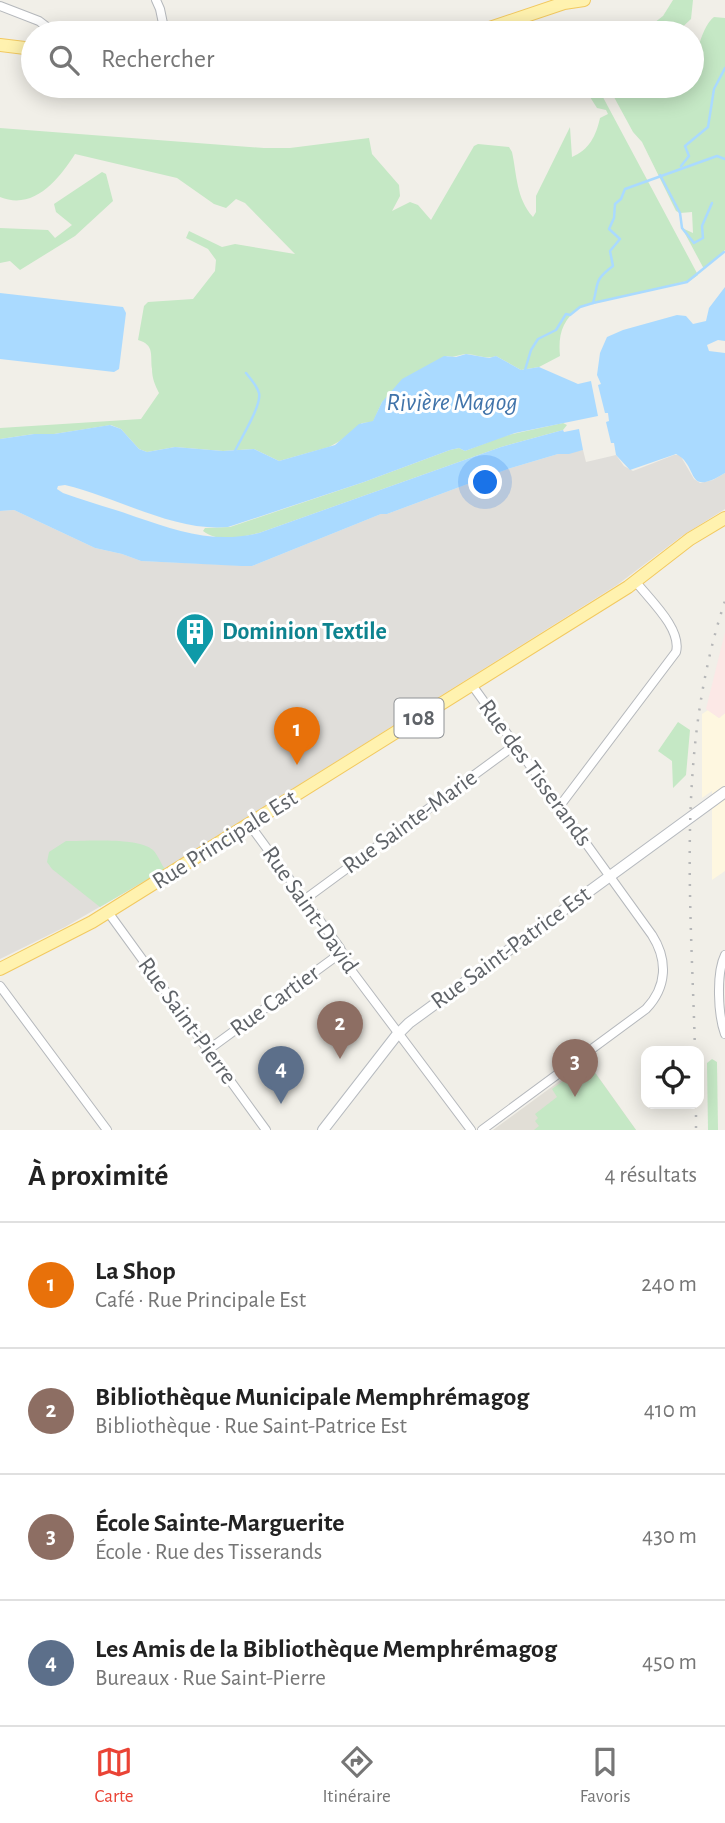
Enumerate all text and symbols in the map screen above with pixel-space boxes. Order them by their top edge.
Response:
search box [21,21,704,98]
icon: search [45,41,83,79]
text: Rechercher [101,46,214,72]
water label: Rivière Magog [386,389,518,415]
your location [468,465,502,499]
building icon: Dominion Textile [174,611,216,666]
place label: Dominion Textile [222,620,387,644]
street label: Rue des Tisserands [474,695,596,851]
road number: 108 [394,698,444,738]
pin: 1 [274,707,320,765]
street label: Rue Sainte-Marie [338,765,482,879]
street label: Rue Principale Est [148,786,302,894]
street label: Rue Saint-David [257,842,363,978]
street label: Rue Saint-Patrice Est [427,882,595,1014]
street label: Rue Saint-Pierre [133,953,241,1089]
street label: Rue Cartier [226,961,324,1041]
pin: 2 [317,1001,363,1059]
pin: 3 [552,1039,598,1097]
pin: 4 [258,1046,304,1104]
map controls [641,1046,704,1109]
button: locate [641,1046,704,1109]
text: À proximité [28,1161,168,1191]
text: 4 résultats [604,1164,697,1187]
text: La Shop [95,1258,176,1284]
text: 1 [47,1273,55,1296]
text: 240 m [641,1273,697,1296]
text: Café · Rue Principale Est [95,1289,306,1312]
text: Bibliothèque Municipale Memphrémagog [95,1384,529,1410]
text: 2 [46,1399,56,1422]
text: 410 m [644,1399,697,1422]
text: Bibliothèque · Rue Saint-Patrice Est [95,1415,407,1438]
text: École Sainte-Marguerite [95,1510,345,1536]
text: 3 [46,1525,56,1548]
text: 430 m [642,1525,697,1548]
text: École · Rue des Tisserands [95,1541,322,1564]
text: Les Amis de la Bibliothèque Memphrémagog [95,1636,557,1662]
text: 4 [45,1651,57,1674]
text: 450 m [642,1651,697,1674]
text: Bureaux · Rue Saint-Pierre [95,1667,326,1690]
tab: Carte [94,1743,134,1808]
tab: Itinéraire [322,1743,391,1808]
tab: Favoris [580,1743,631,1808]

